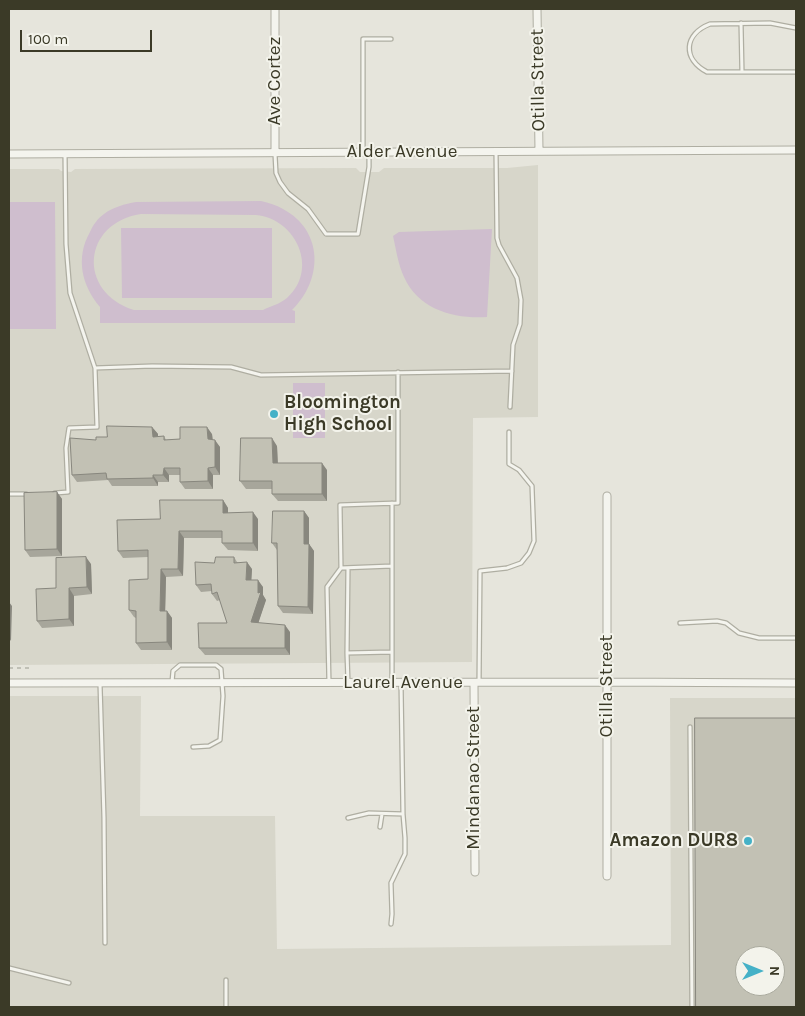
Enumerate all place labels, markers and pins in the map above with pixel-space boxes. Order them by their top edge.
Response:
place label: Bloomington High School [284,392,401,436]
marker: Bloomington High School [268,408,280,420]
place label: Amazon DUR8 [610,830,738,852]
marker: Amazon DUR8 [742,835,754,847]

